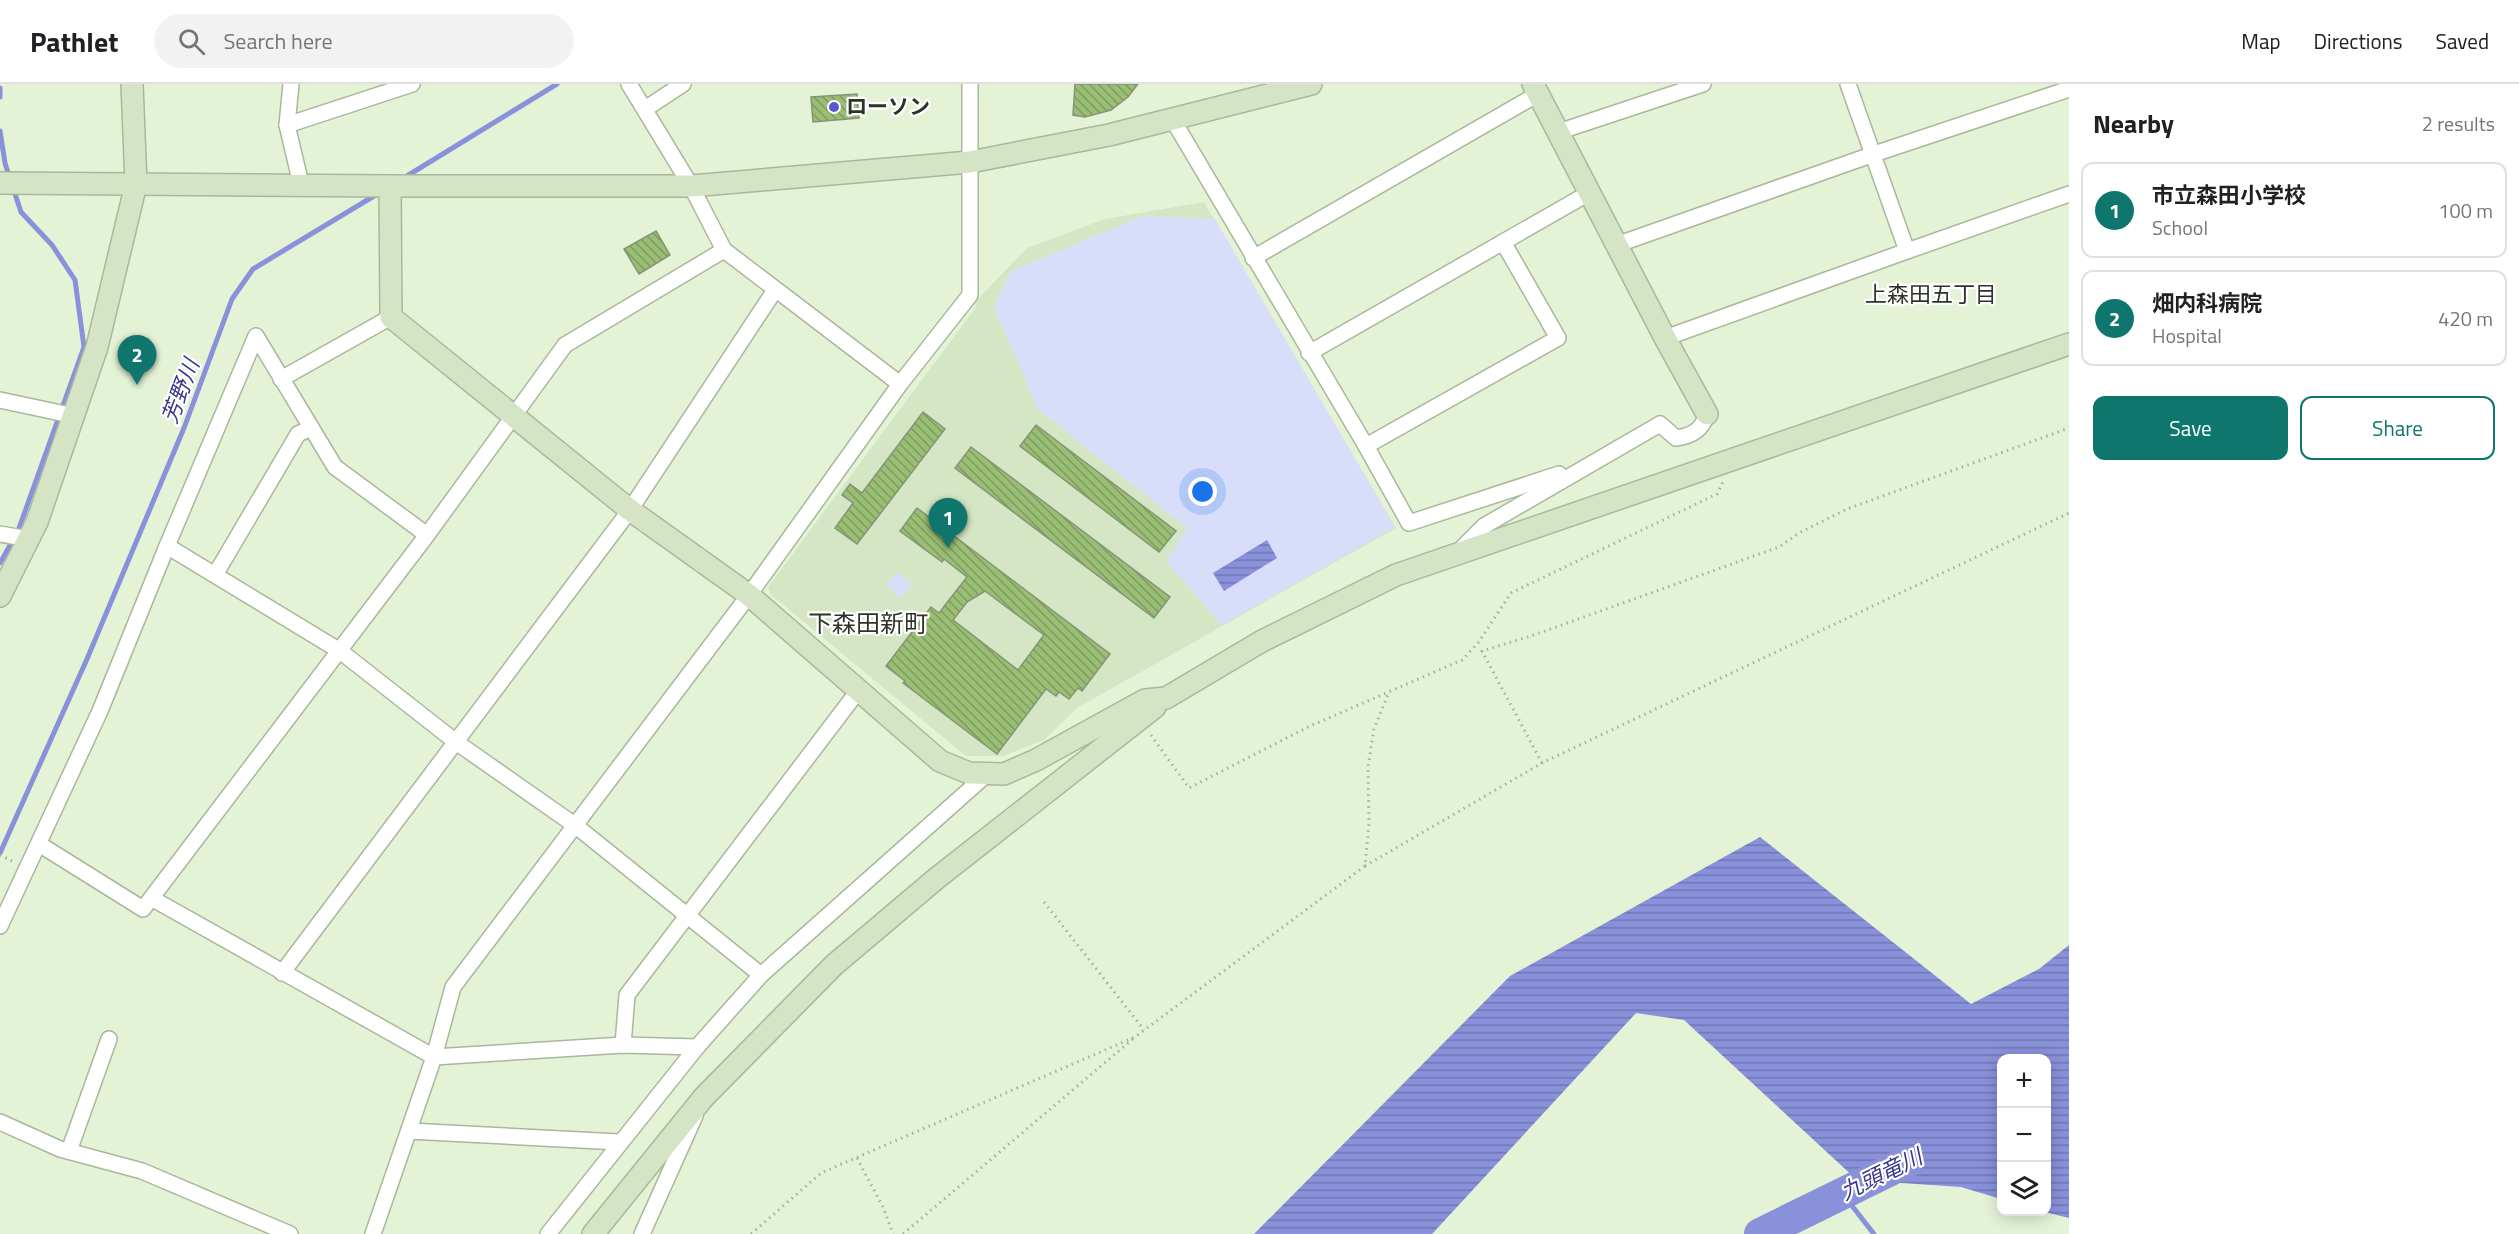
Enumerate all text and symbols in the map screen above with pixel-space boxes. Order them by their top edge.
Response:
search box [154,14,574,68]
text: Pathlet [30,20,118,63]
text: Search here [223,24,333,58]
icon: search [175,25,208,58]
text: Map [2241,25,2281,57]
text: Directions [2314,25,2403,57]
text: Saved [2436,25,2489,57]
place label: ローソン [846,90,930,122]
marker: ローソン [827,100,841,114]
text: Nearby [2093,104,2174,143]
text: 2 results [2422,108,2495,139]
text: 市立森田小学校 [2152,178,2306,212]
text: 1 [2109,195,2120,226]
text: 100 m [2438,195,2493,226]
text: School [2152,212,2208,243]
district label: 上森田五丁目 [1865,277,1997,311]
text: 畑内科病院 [2152,286,2262,320]
text: 2 [2109,303,2120,334]
text: 420 m [2438,303,2493,334]
text: Hospital [2152,320,2222,351]
pin: 2 [118,336,156,385]
water label: 芳野川 [152,352,208,428]
button: Save [2093,396,2288,460]
button: Share [2300,396,2495,460]
your location [1188,477,1217,506]
pin: 1 [928,498,968,548]
district label: 下森田新町 [808,605,928,641]
map controls [1997,1054,2051,1216]
button: + [1997,1054,2051,1108]
button: − [1997,1108,2051,1162]
water label: 九頭竜川 [1834,1139,1930,1209]
button: layers [1997,1162,2051,1216]

